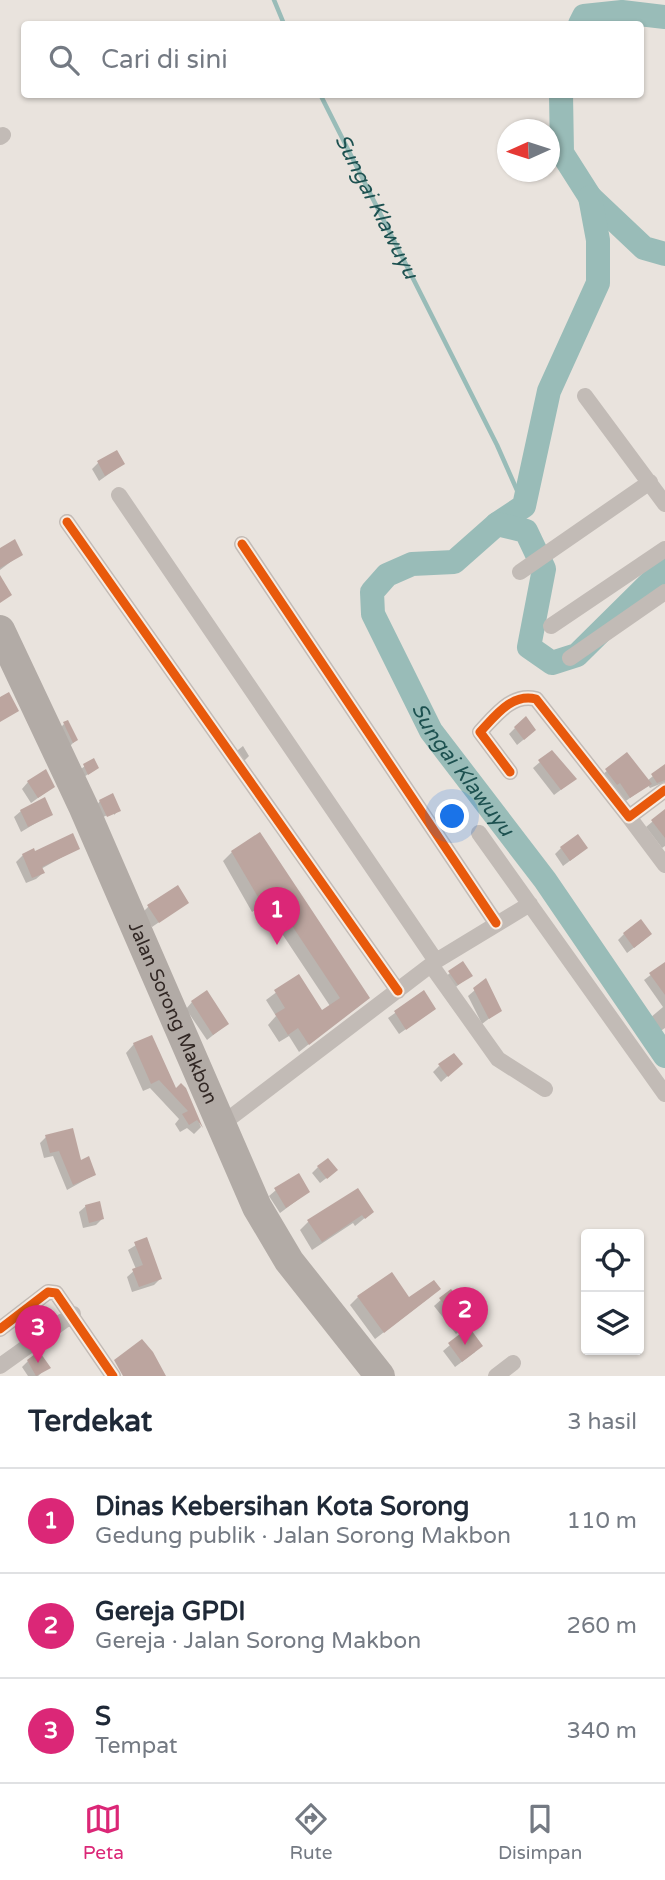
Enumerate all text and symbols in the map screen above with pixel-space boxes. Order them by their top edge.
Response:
search box [21,21,644,98]
icon: search [45,41,83,79]
text: Cari di sini [101,44,228,75]
north arrow [497,119,560,182]
water label: Sungai Klawuyu [330,130,424,284]
water label: Sungai Klawuyu [407,699,520,842]
your location [435,799,469,833]
pin: 1 [254,887,300,945]
street label: Jalan Sorong Makbon [124,918,222,1107]
map controls [581,1229,644,1355]
button: locate [581,1229,644,1292]
pin: 2 [442,1287,488,1345]
button: layers [581,1292,644,1355]
pin: 3 [15,1305,61,1363]
text: Terdekat [28,1403,152,1440]
text: 3 hasil [567,1408,637,1436]
text: Dinas Kebersihan Kota Sorong [95,1491,470,1522]
text: 1 [44,1507,58,1535]
text: 110 m [567,1507,637,1535]
text: Gedung publik · Jalan Sorong Makbon [95,1522,511,1550]
text: Gereja GPDI [95,1596,246,1627]
text: 2 [44,1612,58,1640]
text: 260 m [567,1612,637,1640]
text: Gereja · Jalan Sorong Makbon [95,1627,421,1655]
text: S [95,1701,111,1732]
text: 3 [44,1717,58,1745]
text: 340 m [567,1717,637,1745]
text: Tempat [95,1732,178,1760]
tab: Peta [83,1800,124,1864]
tab: Rute [289,1800,332,1864]
tab: Disimpan [498,1800,582,1864]

